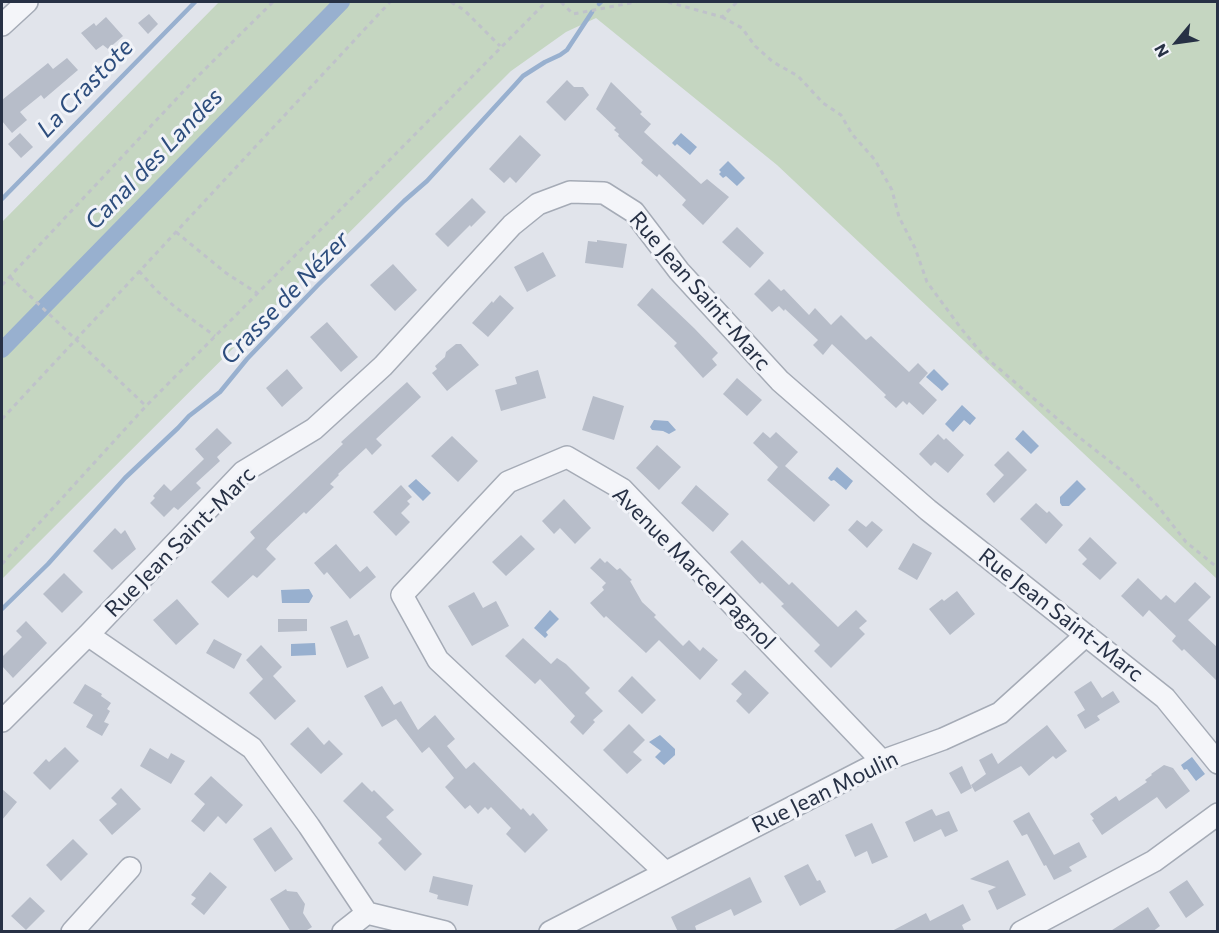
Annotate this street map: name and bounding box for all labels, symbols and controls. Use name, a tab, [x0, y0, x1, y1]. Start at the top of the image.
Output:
north arrow	[1147, 12, 1207, 72]
water label: La Crastote	[31, 33, 139, 143]
text: N	[1150, 41, 1172, 61]
water label: Canal des Landes	[79, 82, 229, 236]
street label: Rue Jean Saint-Marc	[624, 206, 776, 376]
water label: Crasse de Nézer	[214, 226, 356, 370]
street label: Rue Jean Saint-Marc	[99, 461, 261, 623]
street label: Avenue Marcel Pagnol	[607, 481, 781, 655]
street label: Rue Jean Saint-Marc	[973, 543, 1149, 687]
street label: Rue Jean Moulin	[748, 745, 902, 839]

